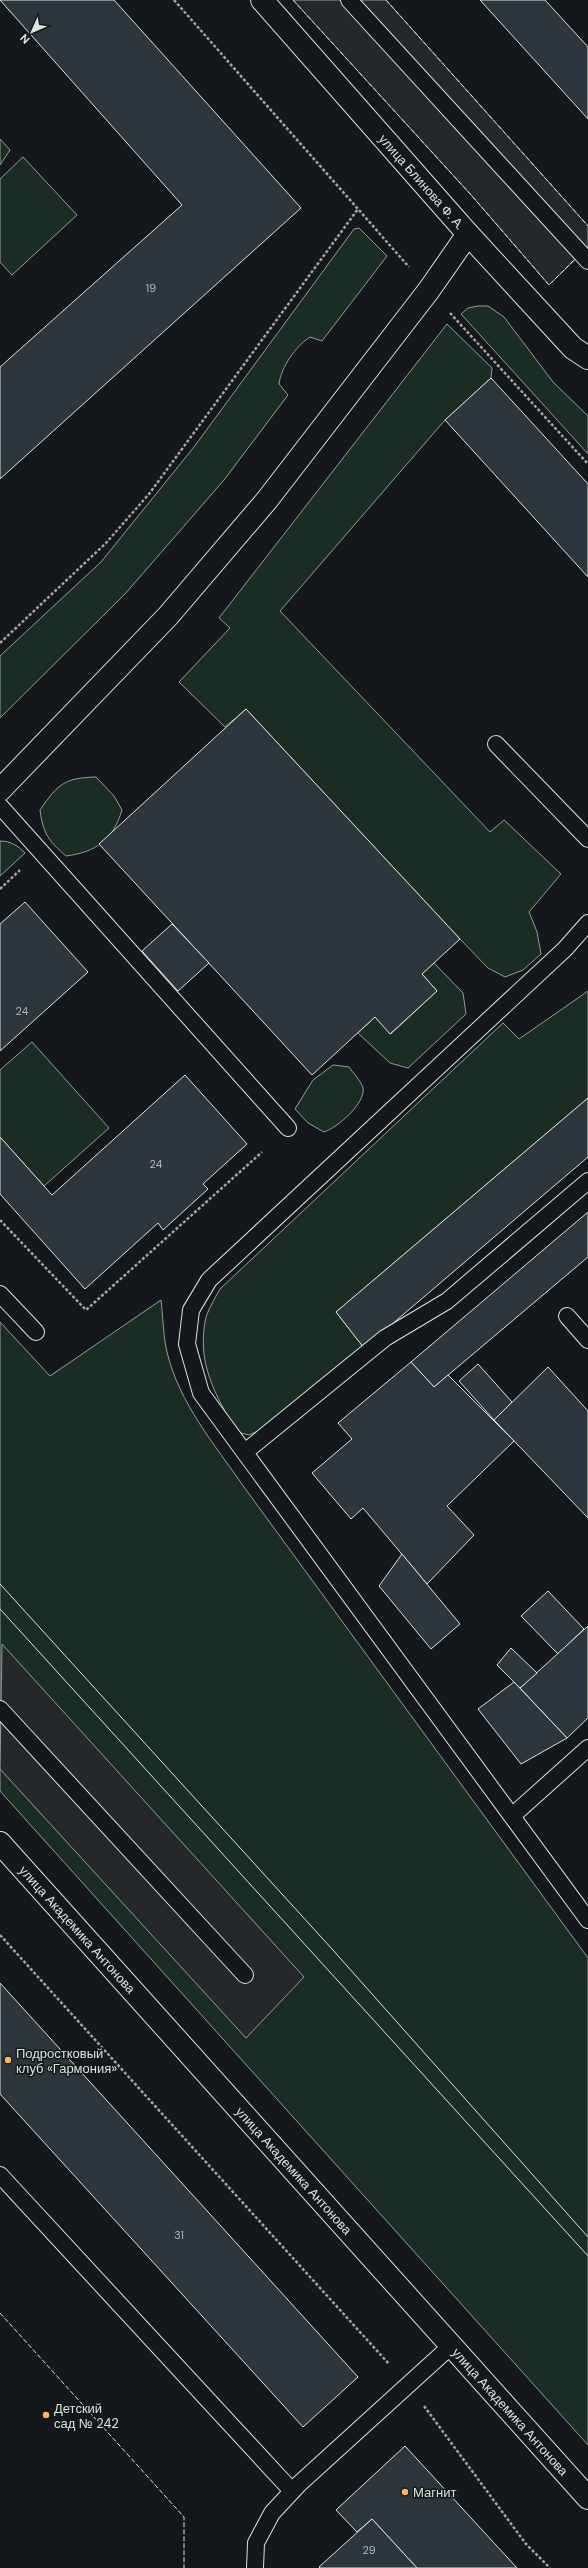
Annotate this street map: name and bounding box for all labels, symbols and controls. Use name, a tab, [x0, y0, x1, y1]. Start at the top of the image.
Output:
north arrow	[12, 12, 52, 52]
text: N	[17, 31, 33, 47]
street label: улица Блинова Ф. А.	[375, 130, 469, 233]
house number: 19	[146, 281, 156, 295]
house number: 24	[16, 1004, 29, 1018]
house number: 24	[150, 1157, 163, 1171]
street label: улица Академика Антонова	[16, 1862, 140, 1997]
place label: Подростковый клуб «Гармония»	[16, 2045, 117, 2077]
marker: Подростковый клуб «Гармония»	[3, 2055, 13, 2065]
street label: улица Академика Антонова	[232, 2103, 356, 2238]
house number: 31	[174, 2228, 184, 2242]
street label: улица Академика Антонова	[449, 2344, 573, 2480]
place label: Детский сад № 242	[54, 2400, 119, 2432]
marker: Детский сад № 242	[41, 2410, 51, 2420]
place label: Магнит	[413, 2484, 456, 2501]
marker: Магнит	[400, 2487, 410, 2497]
house number: 29	[362, 2543, 376, 2557]

